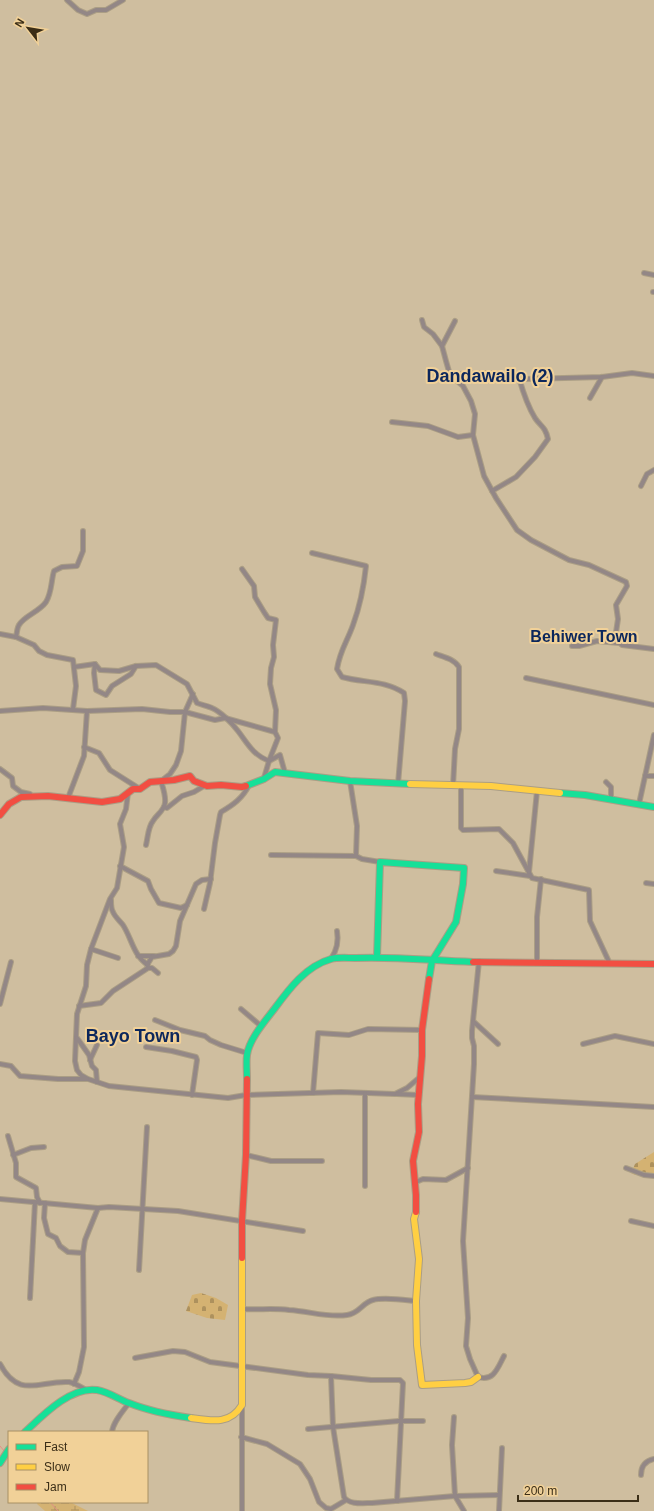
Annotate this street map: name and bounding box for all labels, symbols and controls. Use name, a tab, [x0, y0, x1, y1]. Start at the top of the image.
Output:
north arrow	[8, 8, 48, 48]
text: N	[12, 16, 27, 29]
district label: Dandawailo (2)	[426, 366, 554, 386]
district label: Behiwer Town	[530, 628, 638, 645]
district label: Bayo Town	[86, 1026, 180, 1046]
legend	[8, 1431, 148, 1503]
text: Fast	[44, 1440, 68, 1454]
text: Slow	[44, 1460, 70, 1474]
scale bar	[518, 1477, 638, 1503]
text: Jam	[44, 1480, 67, 1494]
text: 200 m	[524, 1484, 557, 1498]

